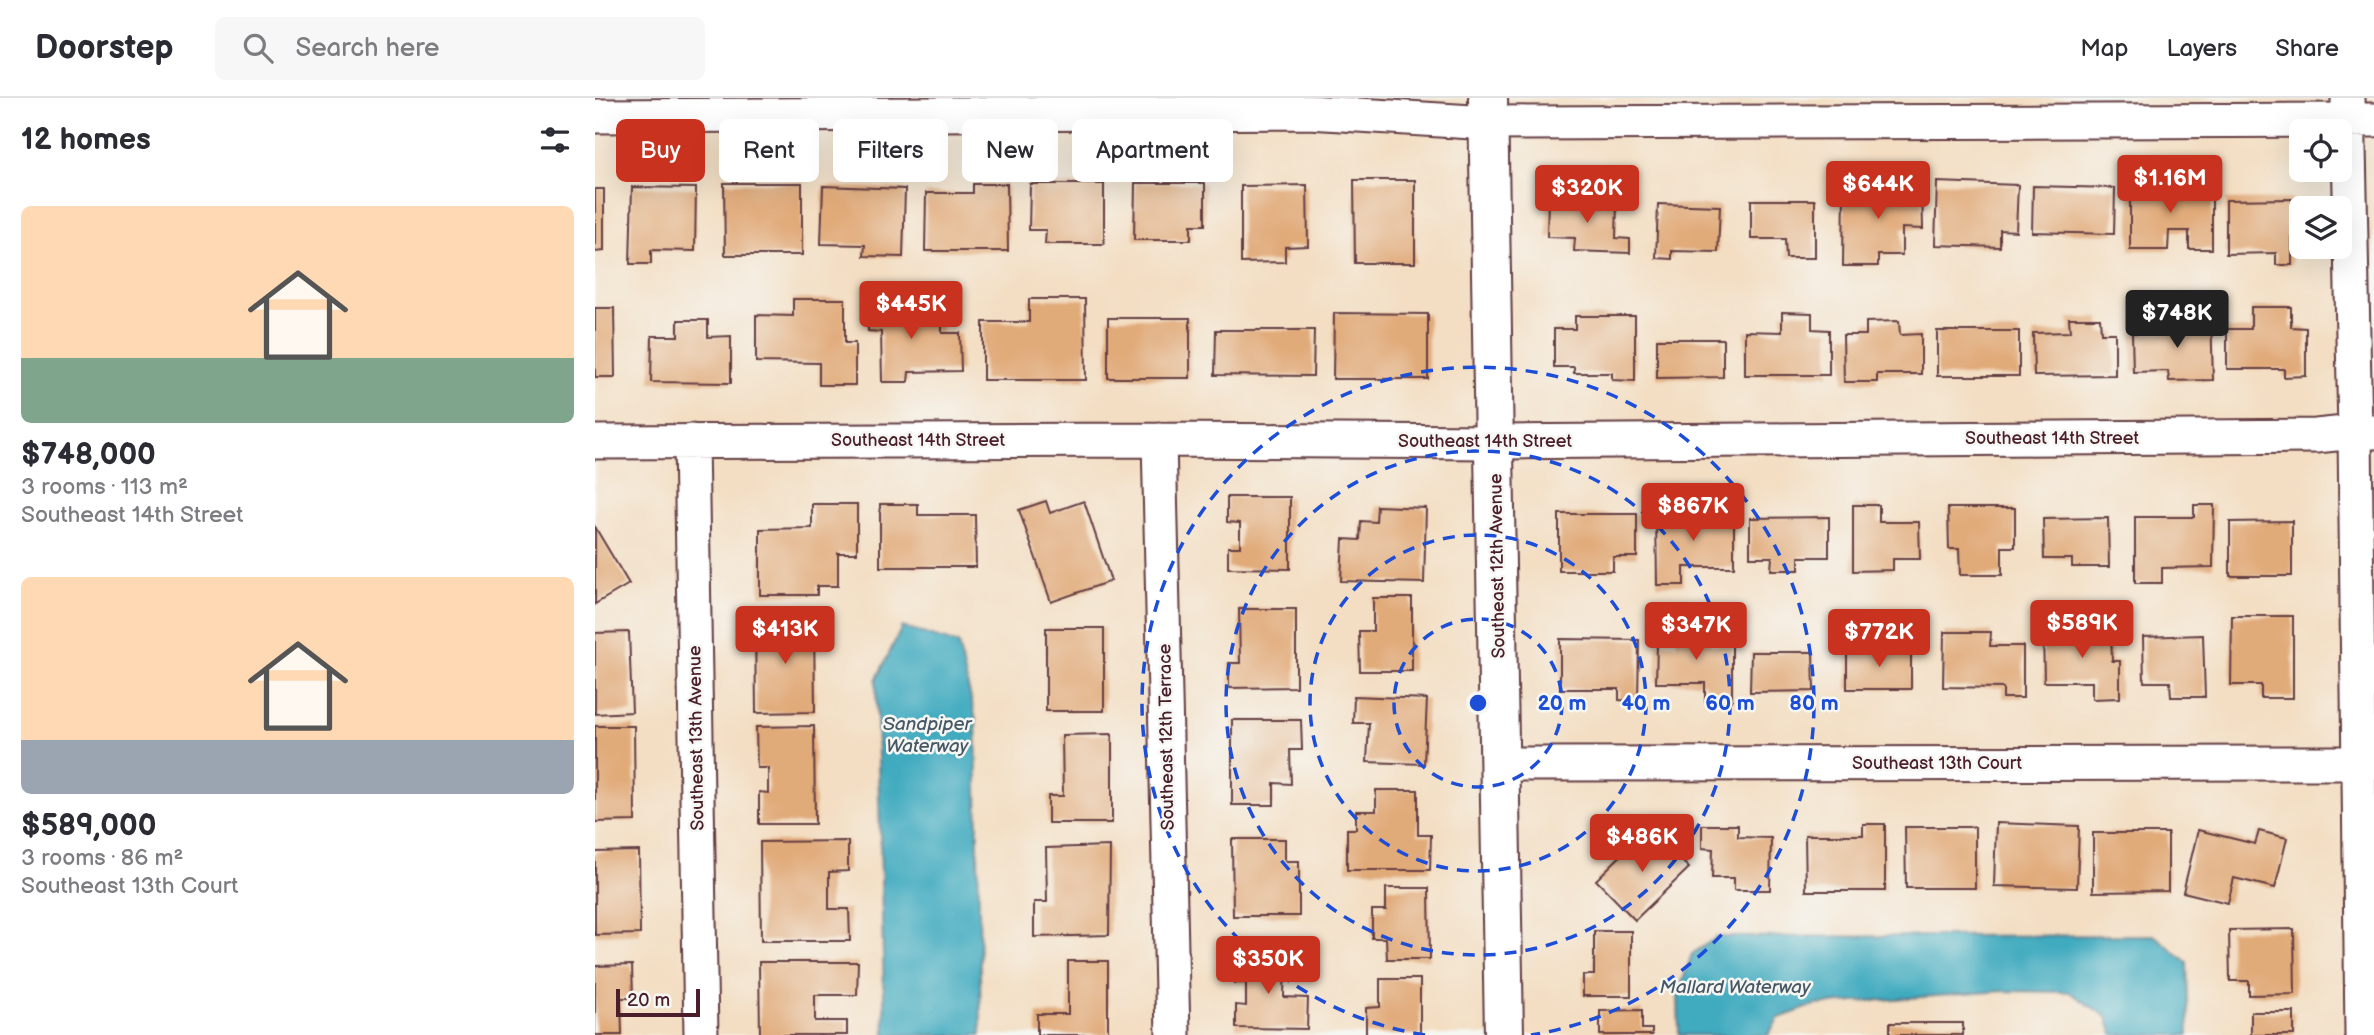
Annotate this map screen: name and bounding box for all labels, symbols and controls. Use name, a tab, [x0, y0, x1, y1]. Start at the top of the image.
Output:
search box	[215, 17, 705, 80]
text: Doorstep	[35, 28, 173, 68]
icon: search	[239, 29, 277, 67]
text: Search here	[295, 33, 439, 64]
text: Map	[2080, 34, 2128, 63]
text: Layers	[2166, 34, 2237, 63]
text: Share	[2275, 34, 2339, 63]
chip: Buy	[616, 119, 705, 182]
chip: Rent	[719, 119, 819, 182]
chip: Filters	[833, 119, 948, 182]
chip: New	[962, 119, 1058, 182]
chip: Apartment	[1072, 119, 1233, 182]
map controls	[2289, 119, 2352, 259]
button: locate	[2289, 119, 2352, 182]
icon: filters	[536, 121, 574, 159]
text: 12 homes	[21, 122, 151, 158]
pin: $1.16M	[2113, 156, 2227, 215]
pin: $644K	[1829, 162, 1927, 221]
text: $1.16M	[2133, 164, 2207, 192]
pin: $320K	[1538, 166, 1636, 225]
text: $644K	[1842, 170, 1914, 198]
text: $320K	[1551, 174, 1623, 202]
button: layers	[2289, 196, 2352, 259]
icon: home	[235, 252, 361, 378]
pin: $445K	[862, 282, 960, 341]
text: $445K	[875, 290, 947, 318]
pin: $748K	[2128, 290, 2226, 350]
text: $748K	[2142, 299, 2212, 327]
street label: Southeast 14th Street	[1965, 428, 2139, 449]
street label: Southeast 14th Street	[831, 430, 1005, 451]
street label: Southeast 14th Street	[1398, 431, 1572, 452]
text: $748,000	[21, 437, 156, 473]
text: 3 rooms · 113 m²	[21, 473, 188, 501]
street label: Southeast 12th Avenue	[1485, 473, 1510, 659]
pin: $867K	[1644, 484, 1742, 543]
text: $867K	[1657, 492, 1729, 520]
text: Southeast 14th Street	[21, 501, 243, 529]
pin: $589K	[2033, 601, 2131, 660]
pin: $347K	[1647, 602, 1745, 662]
pin: $413K	[736, 606, 834, 666]
text: $589K	[2046, 609, 2118, 637]
pin: $772K	[1830, 610, 1928, 669]
text: $347K	[1661, 611, 1731, 639]
text: $413K	[752, 615, 819, 643]
text: $772K	[1844, 618, 1914, 646]
icon: home	[235, 623, 361, 749]
street label: Southeast 12th Terrace	[1154, 643, 1179, 830]
street label: Southeast 13th Avenue	[684, 645, 709, 831]
centre of rings	[1466, 691, 1490, 715]
text: 20 m	[1538, 691, 1586, 716]
text: 40 m	[1621, 691, 1671, 716]
text: 60 m	[1705, 691, 1755, 716]
text: 80 m	[1789, 691, 1839, 716]
water label: Sandpiper Waterway	[883, 713, 972, 758]
street label: Southeast 13th Court	[1852, 753, 2022, 774]
text: $589,000	[21, 808, 156, 844]
pin: $486K	[1593, 814, 1691, 874]
text: $486K	[1606, 823, 1678, 851]
text: 3 rooms · 86 m²	[21, 844, 183, 872]
text: Southeast 13th Court	[21, 872, 238, 900]
pin: $350K	[1219, 936, 1317, 996]
text: $350K	[1232, 945, 1304, 973]
water label: Mallard Waterway	[1660, 976, 1811, 999]
scale bar	[616, 986, 700, 1018]
text: 20 m	[627, 989, 670, 1012]

